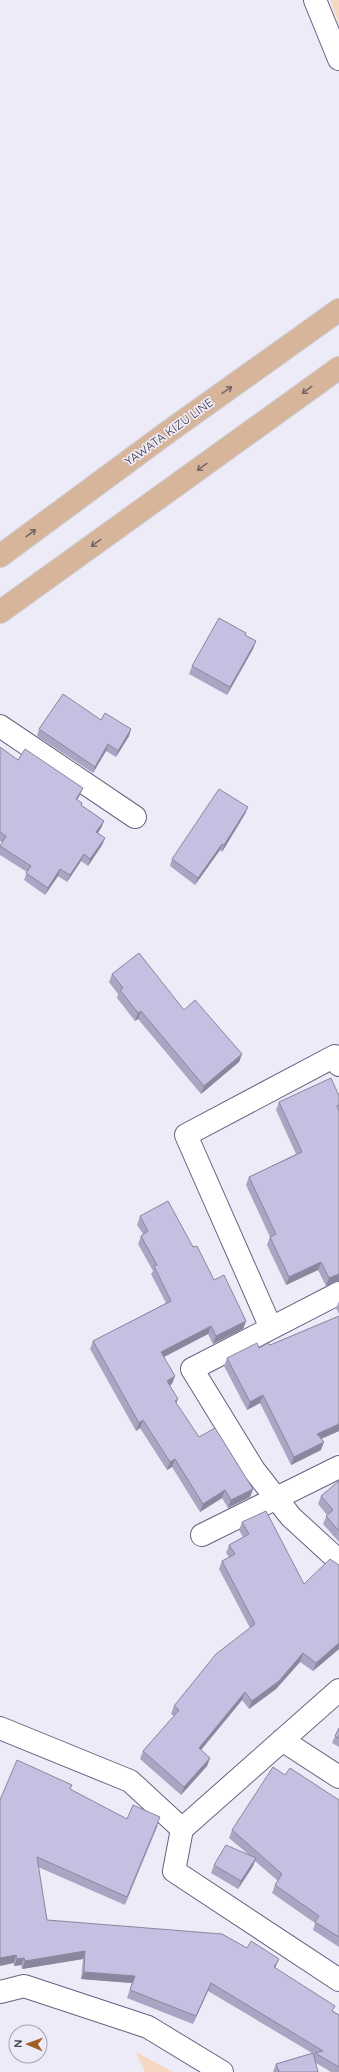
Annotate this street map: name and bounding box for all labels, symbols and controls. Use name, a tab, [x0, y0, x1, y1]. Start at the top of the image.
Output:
one-way arrow	[221, 386, 232, 394]
one-way arrow	[302, 386, 313, 395]
street label: YAWATA KIZU LINE	[122, 394, 216, 469]
one-way arrow	[197, 462, 208, 471]
one-way arrow	[26, 528, 37, 537]
one-way arrow	[91, 538, 102, 547]
north arrow	[8, 2024, 48, 2064]
text: N	[11, 2039, 25, 2048]

